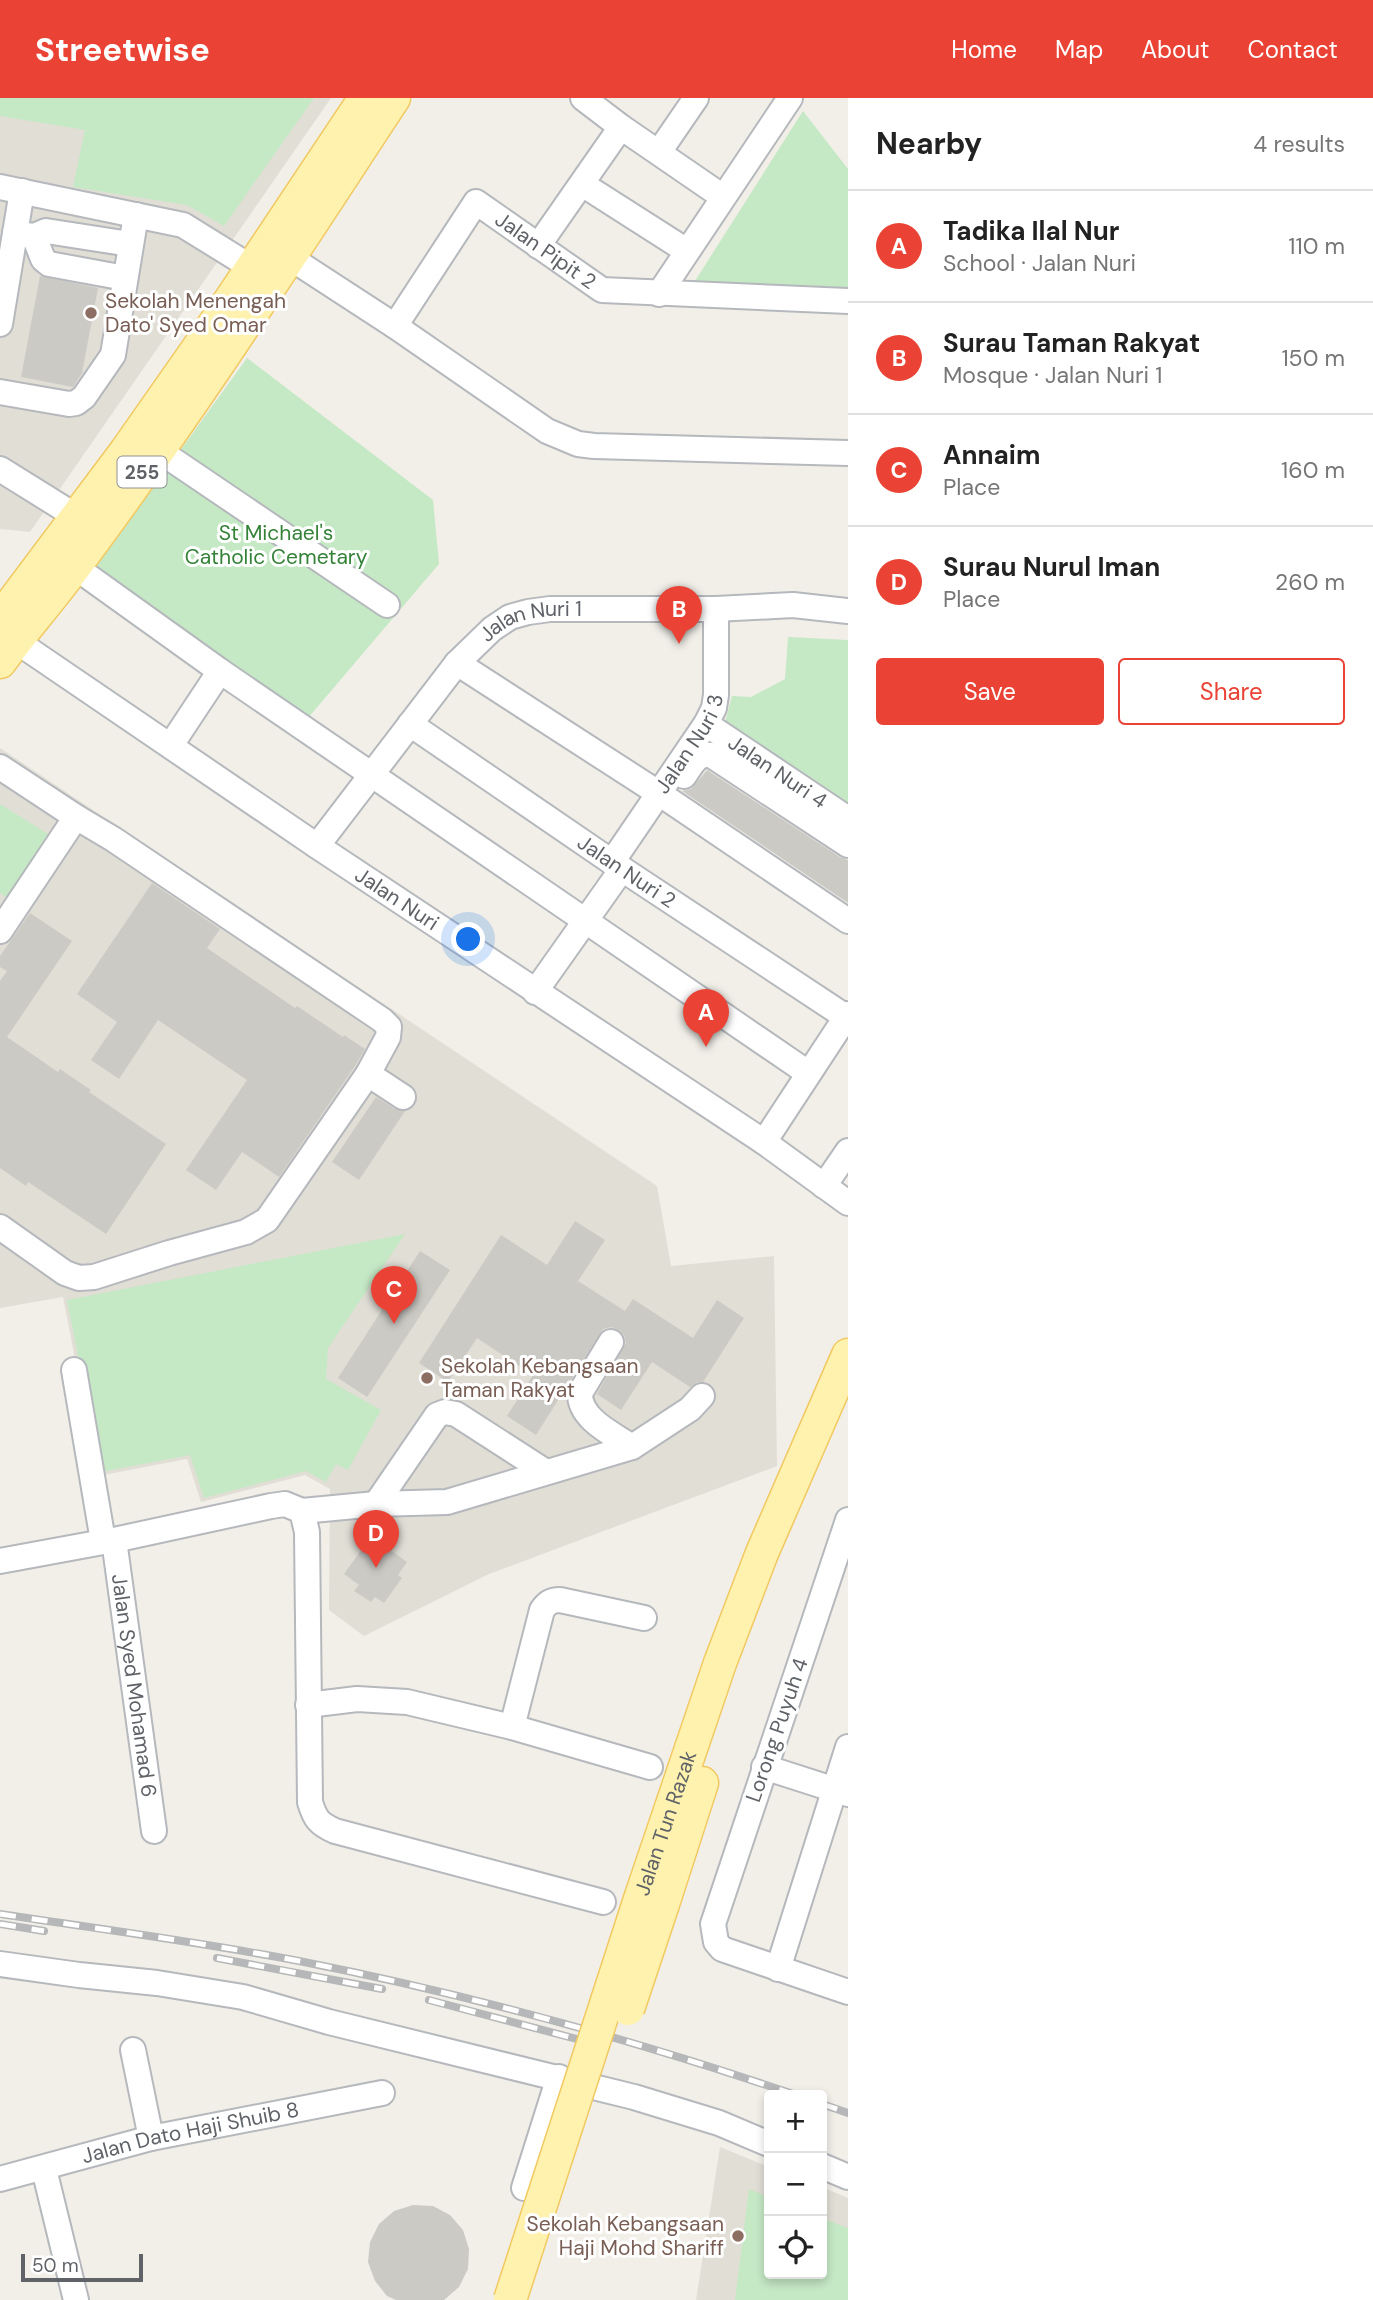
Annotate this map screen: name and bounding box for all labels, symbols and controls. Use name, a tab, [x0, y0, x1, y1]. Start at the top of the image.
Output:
text: Streetwise	[35, 28, 210, 71]
text: Home	[951, 34, 1017, 65]
text: Map	[1055, 34, 1103, 65]
text: About	[1141, 34, 1210, 65]
text: Contact	[1248, 34, 1338, 65]
text: Nearby	[876, 124, 982, 163]
text: 4 results	[1253, 129, 1345, 159]
street label: Jalan Pipit 2	[490, 206, 602, 296]
text: Tadika Ilal Nur	[943, 214, 1119, 248]
text: A	[891, 231, 907, 261]
text: 110 m	[1288, 231, 1345, 261]
text: School · Jalan Nuri	[943, 248, 1136, 278]
place label: Sekolah Menengah Dato' Syed Omar	[105, 287, 286, 339]
marker: Sekolah Menengah Dato' Syed Omar	[83, 305, 99, 321]
text: Surau Taman Rakyat	[943, 326, 1200, 360]
text: B	[892, 343, 906, 373]
text: 150 m	[1281, 343, 1345, 373]
text: Mosque · Jalan Nuri 1	[943, 360, 1162, 390]
text: Annaim	[943, 438, 1040, 472]
text: C	[891, 455, 907, 485]
text: 160 m	[1281, 455, 1345, 485]
road number: 255	[118, 456, 166, 488]
text: Place	[943, 472, 1000, 502]
park label: St Michael's Catholic Cemetary	[185, 519, 368, 571]
text: Surau Nurul Iman	[943, 550, 1160, 584]
text: D	[891, 567, 907, 597]
text: 260 m	[1275, 567, 1345, 597]
text: Place	[943, 584, 1000, 614]
pin: B	[656, 586, 702, 644]
street label: Jalan Nuri 1	[473, 595, 582, 648]
button: Save	[876, 658, 1104, 725]
button: Share	[1118, 658, 1345, 725]
street label: Jalan Nuri 3	[649, 692, 730, 799]
street label: Jalan Nuri 4	[723, 729, 833, 815]
street label: Jalan Nuri 2	[572, 829, 681, 915]
street label: Jalan Nuri	[350, 861, 444, 937]
your location	[451, 922, 485, 956]
pin: A	[683, 989, 729, 1047]
pin: C	[371, 1266, 417, 1324]
place label: Sekolah Kebangsaan Taman Rakyat	[441, 1352, 638, 1404]
marker: Sekolah Kebangsaan Taman Rakyat	[419, 1370, 435, 1386]
pin: D	[353, 1510, 399, 1568]
street label: Jalan Syed Mohamad 6	[105, 1572, 163, 1799]
street label: Lorong Puyuh 4	[739, 1654, 815, 1806]
street label: Jalan Tun Razak	[628, 1746, 703, 1899]
map controls	[764, 2090, 827, 2279]
button: +	[764, 2090, 827, 2153]
street label: Jalan Dato Haji Shuib 8	[78, 2096, 301, 2170]
button: −	[764, 2153, 827, 2216]
place label: Sekolah Kebangsaan Haji Mohd Shariff	[527, 2210, 724, 2262]
button: locate	[764, 2216, 827, 2279]
marker: Sekolah Kebangsaan Haji Mohd Shariff	[730, 2228, 746, 2244]
scale bar	[21, 2251, 144, 2283]
text: 50 m	[32, 2253, 79, 2278]

